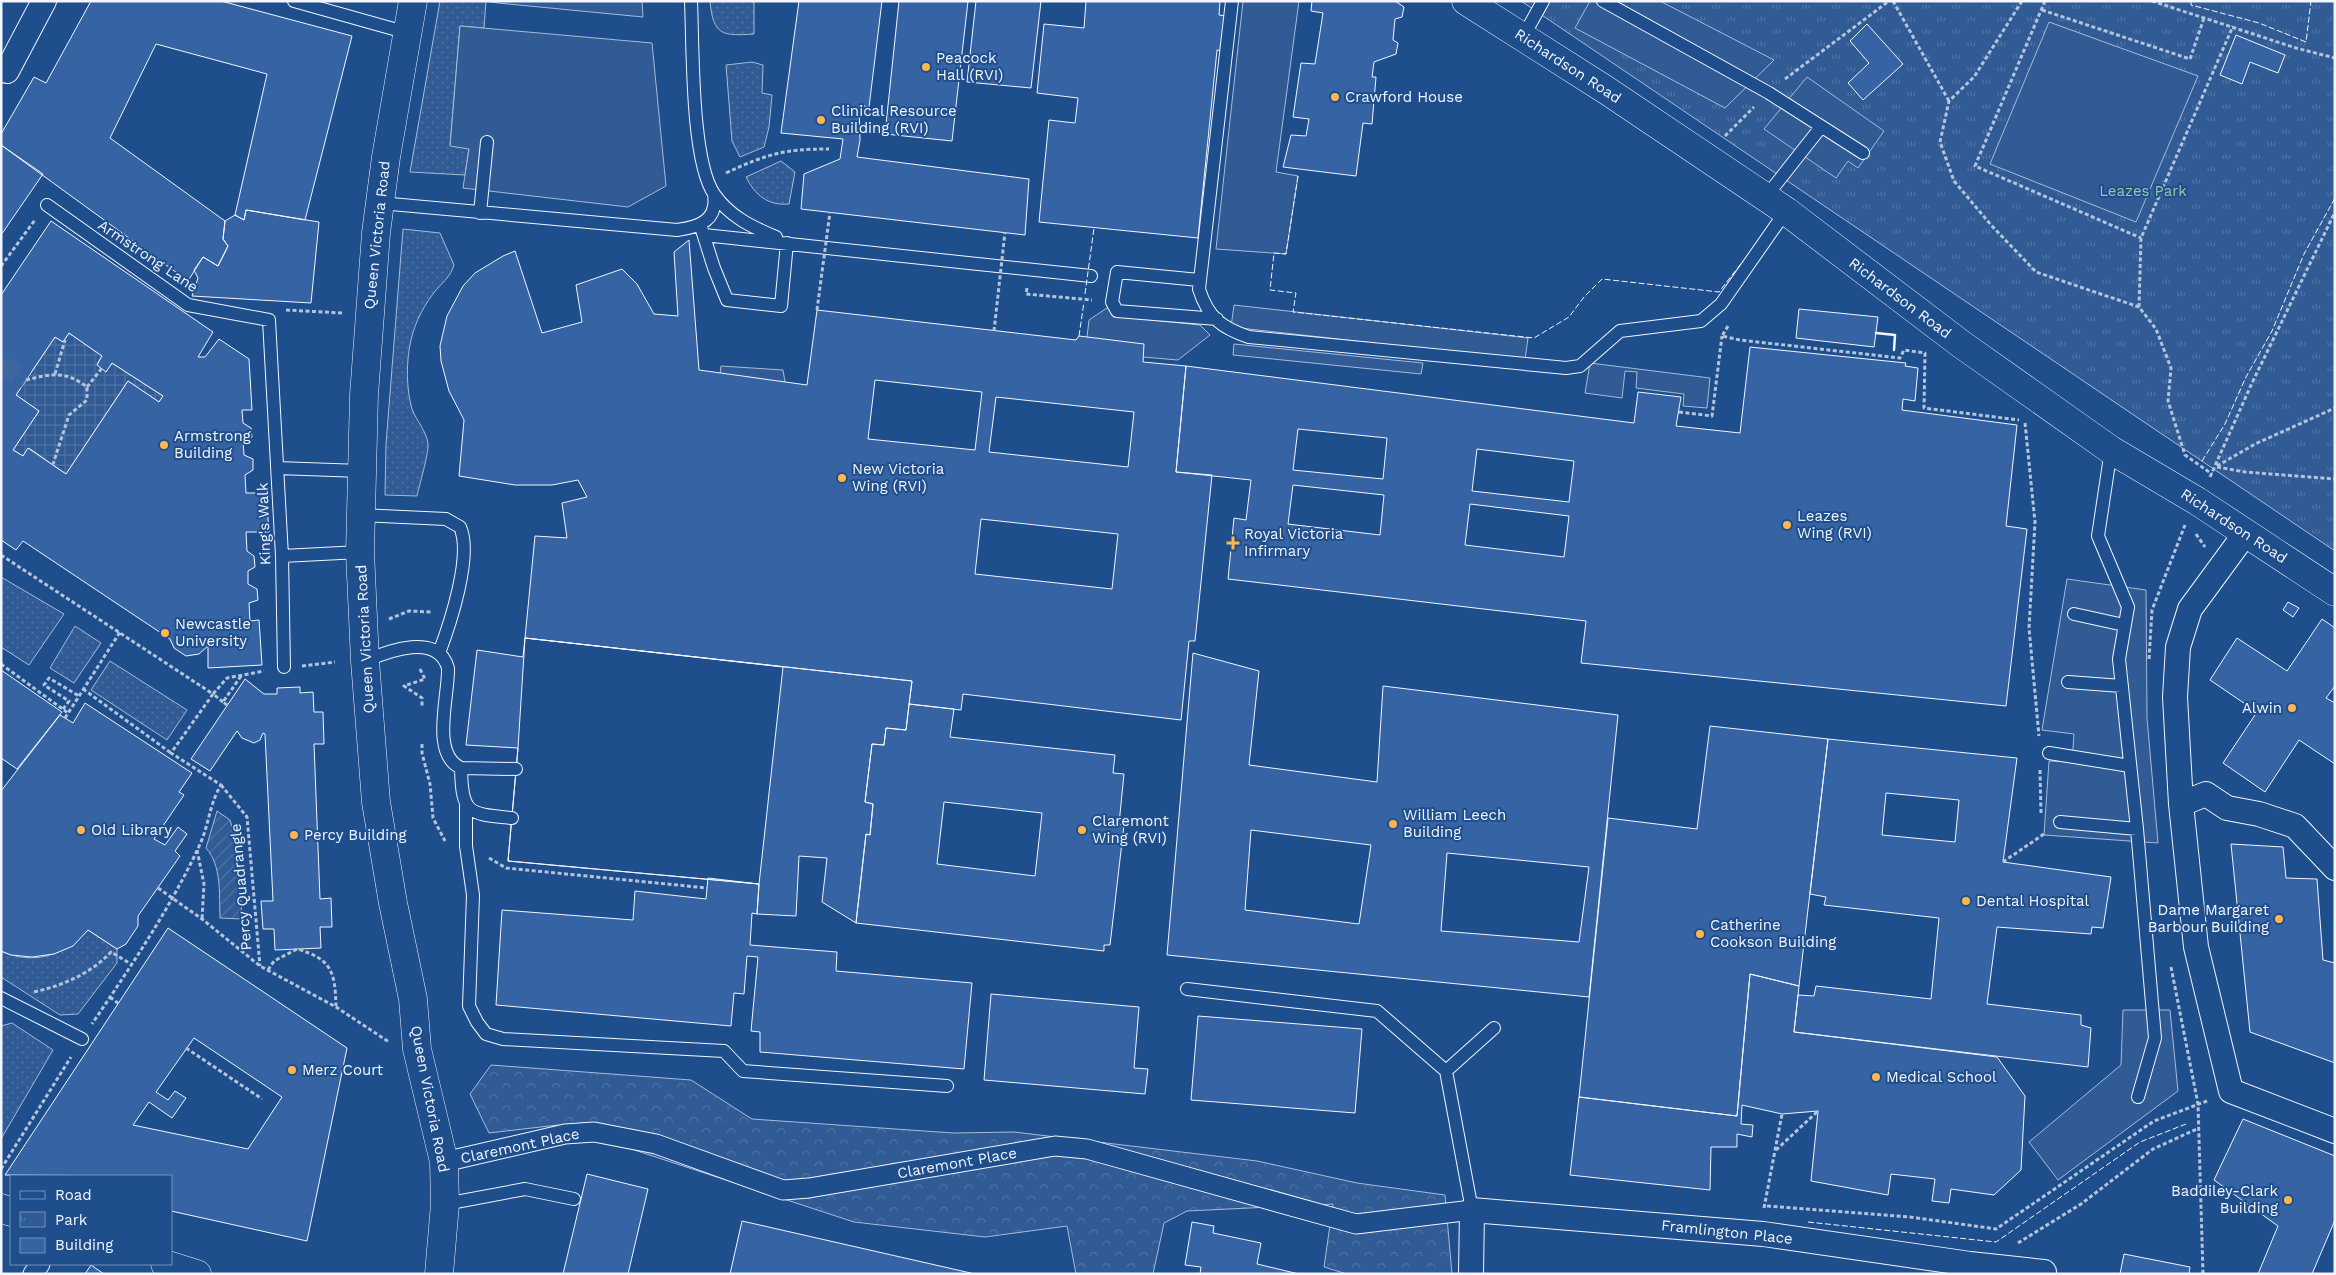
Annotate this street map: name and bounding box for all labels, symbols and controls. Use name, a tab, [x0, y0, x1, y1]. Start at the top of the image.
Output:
street label: Richardson Road	[1511, 25, 1625, 107]
place label: Peacock Hall (RVI)	[936, 49, 1003, 84]
marker: Peacock Hall (RVI)	[920, 61, 932, 73]
place label: Crawford House	[1345, 88, 1463, 106]
marker: Crawford House	[1329, 91, 1341, 103]
place label: Clinical Resource Building (RVI)	[831, 102, 957, 137]
marker: Clinical Resource Building (RVI)	[815, 114, 827, 126]
street label: Queen Victoria Road	[360, 160, 394, 310]
park label: Leazes Park	[2099, 182, 2187, 200]
street label: Armstrong Lane	[94, 216, 202, 296]
street label: Richardson Road	[1845, 254, 1955, 342]
place label: Armstrong Building	[174, 427, 251, 462]
marker: Armstrong Building	[158, 439, 170, 451]
place label: New Victoria Wing (RVI)	[852, 460, 945, 495]
marker: New Victoria Wing (RVI)	[836, 472, 848, 484]
street label: King's Walk	[254, 482, 274, 566]
street label: Richardson Road	[2177, 485, 2291, 567]
place label: Leazes Wing (RVI)	[1797, 507, 1872, 542]
marker: Leazes Wing (RVI)	[1781, 519, 1793, 531]
place label: Royal Victoria Infirmary	[1244, 525, 1344, 560]
marker: Royal Victoria Infirmary	[1226, 536, 1240, 550]
street label: Queen Victoria Road	[352, 564, 378, 714]
place label: Newcastle University	[175, 615, 251, 650]
marker: Newcastle University	[159, 627, 171, 639]
place label: Alwin	[2242, 699, 2282, 717]
marker: Alwin	[2286, 702, 2298, 714]
place label: William Leech Building	[1403, 806, 1506, 841]
place label: Claremont Wing (RVI)	[1092, 812, 1169, 847]
marker: William Leech Building	[1387, 818, 1399, 830]
place label: Old Library	[91, 821, 172, 839]
street label: Percy Quadrangle	[226, 823, 256, 951]
marker: Old Library	[75, 824, 87, 836]
marker: Claremont Wing (RVI)	[1076, 824, 1088, 836]
place label: Percy Building	[304, 826, 406, 844]
marker: Percy Building	[288, 829, 300, 841]
place label: Dental Hospital	[1976, 892, 2090, 910]
marker: Dental Hospital	[1960, 895, 1972, 907]
place label: Dame Margaret Barbour Building	[2148, 901, 2270, 936]
marker: Dame Margaret Barbour Building	[2273, 913, 2285, 925]
place label: Catherine Cookson Building	[1710, 916, 1836, 951]
marker: Catherine Cookson Building	[1694, 928, 1706, 940]
street label: Queen Victoria Road	[407, 1024, 453, 1174]
place label: Merz Court	[302, 1061, 384, 1079]
marker: Merz Court	[286, 1064, 298, 1076]
place label: Medical School	[1886, 1068, 1997, 1086]
marker: Medical School	[1870, 1071, 1882, 1083]
street label: Claremont Place	[459, 1125, 581, 1167]
street label: Claremont Place	[896, 1144, 1018, 1182]
legend	[10, 1175, 172, 1265]
place label: Baddiley-Clark Building	[2171, 1182, 2278, 1217]
text: Road	[55, 1186, 92, 1204]
marker: Baddiley-Clark Building	[2282, 1194, 2294, 1206]
text: Park	[55, 1211, 88, 1229]
street label: Framlington Place	[1660, 1216, 1794, 1248]
text: Building	[55, 1236, 113, 1254]

